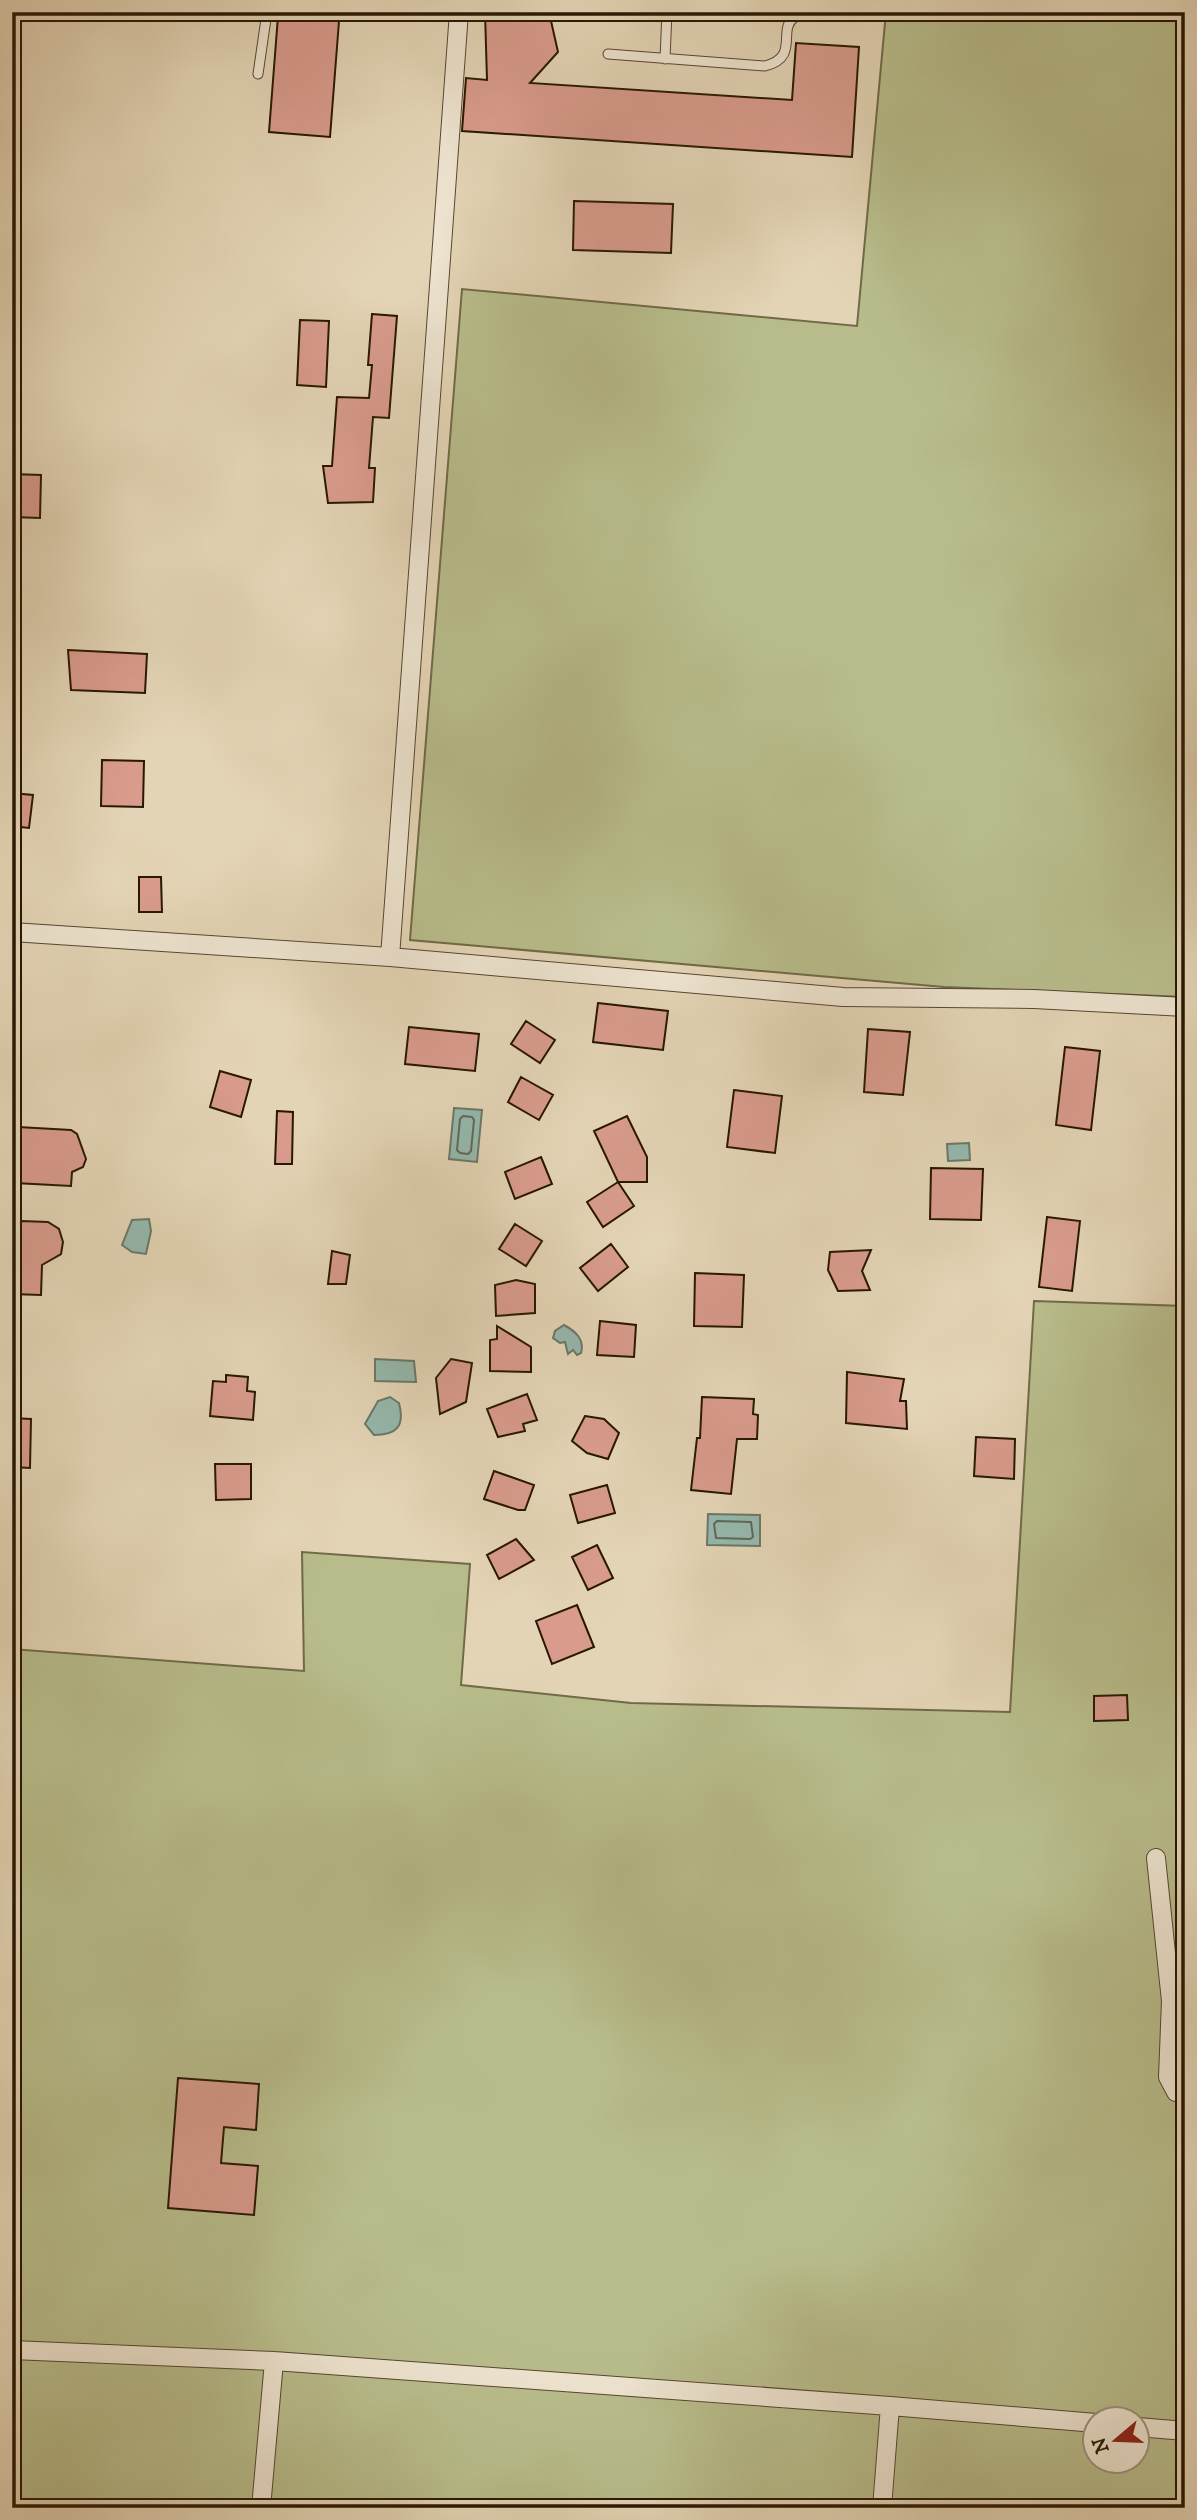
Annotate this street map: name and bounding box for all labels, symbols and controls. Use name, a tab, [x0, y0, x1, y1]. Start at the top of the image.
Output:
north arrow	[1082, 2404, 1152, 2474]
text: N	[1088, 2434, 1115, 2456]

